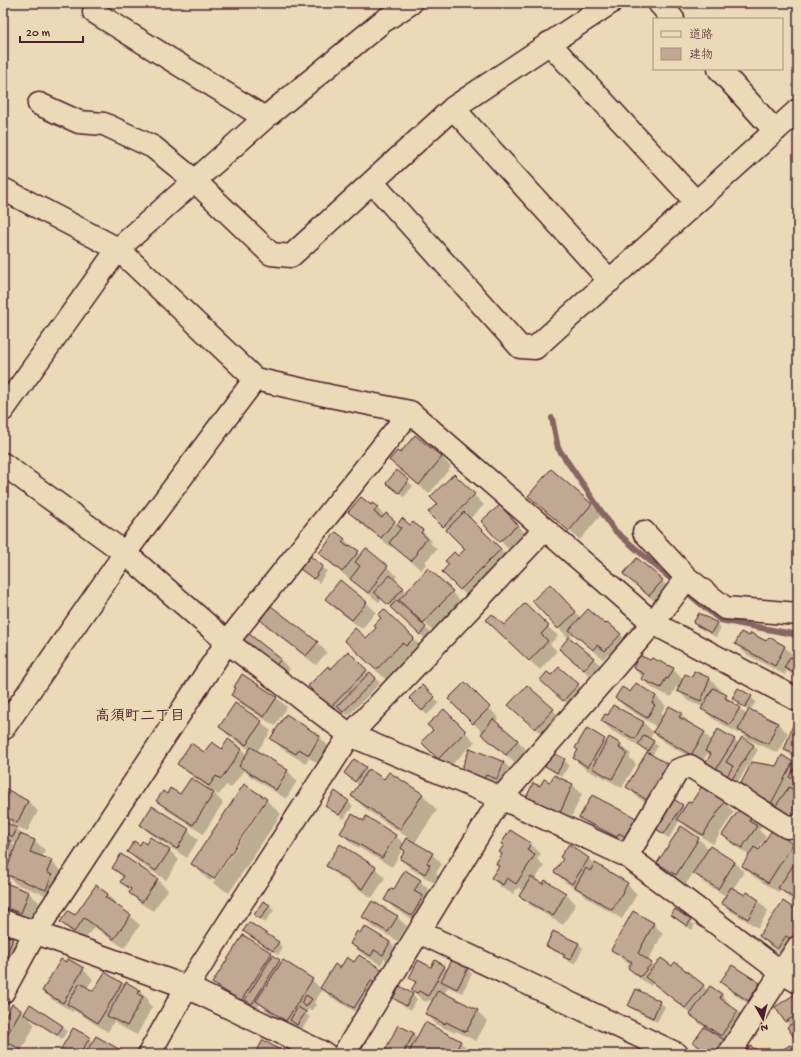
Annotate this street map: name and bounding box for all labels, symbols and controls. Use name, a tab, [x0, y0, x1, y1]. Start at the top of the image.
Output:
scale bar	[20, 18, 83, 44]
legend	[653, 18, 783, 70]
text: 20 m	[26, 27, 51, 41]
text: 道路	[689, 28, 713, 43]
text: 建物	[689, 48, 713, 63]
district label: 高須町二丁目	[95, 707, 185, 726]
north arrow	[743, 999, 783, 1039]
text: N	[760, 1020, 769, 1033]

